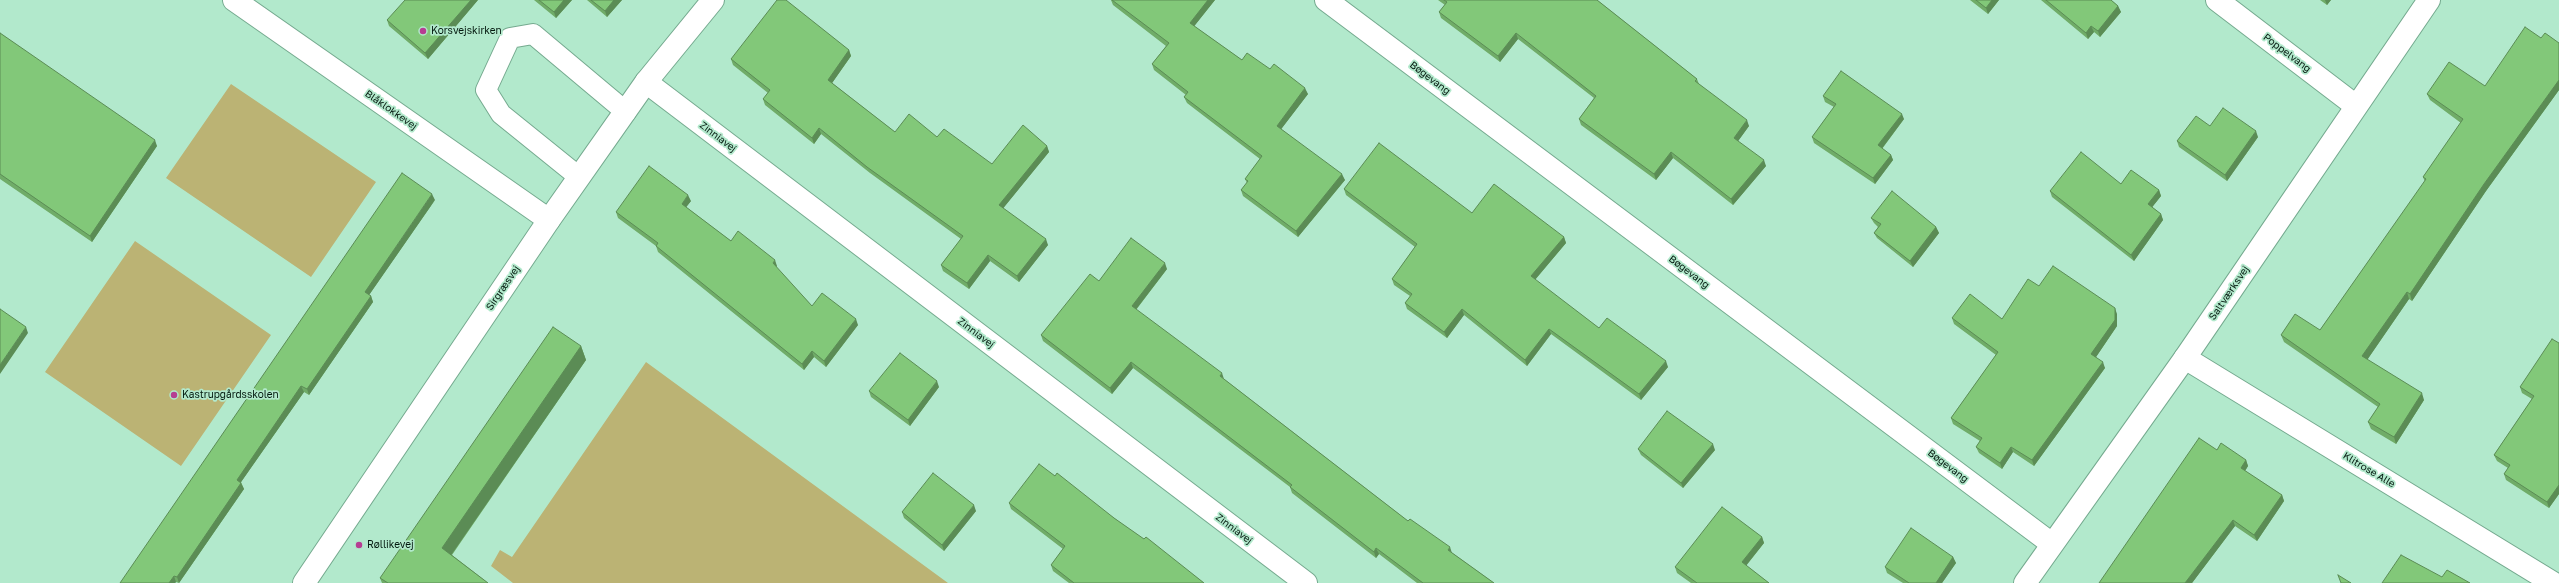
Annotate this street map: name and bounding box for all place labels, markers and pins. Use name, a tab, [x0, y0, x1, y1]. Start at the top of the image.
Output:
place label: Korsvejskirken	[431, 25, 502, 37]
marker: Korsvejskirken	[418, 26, 428, 36]
place label: Kastrupgårdsskolen	[182, 389, 279, 401]
marker: Kastrupgårdsskolen	[169, 390, 179, 400]
place label: Røllikevej	[367, 539, 414, 551]
marker: Røllikevej	[354, 540, 364, 550]

